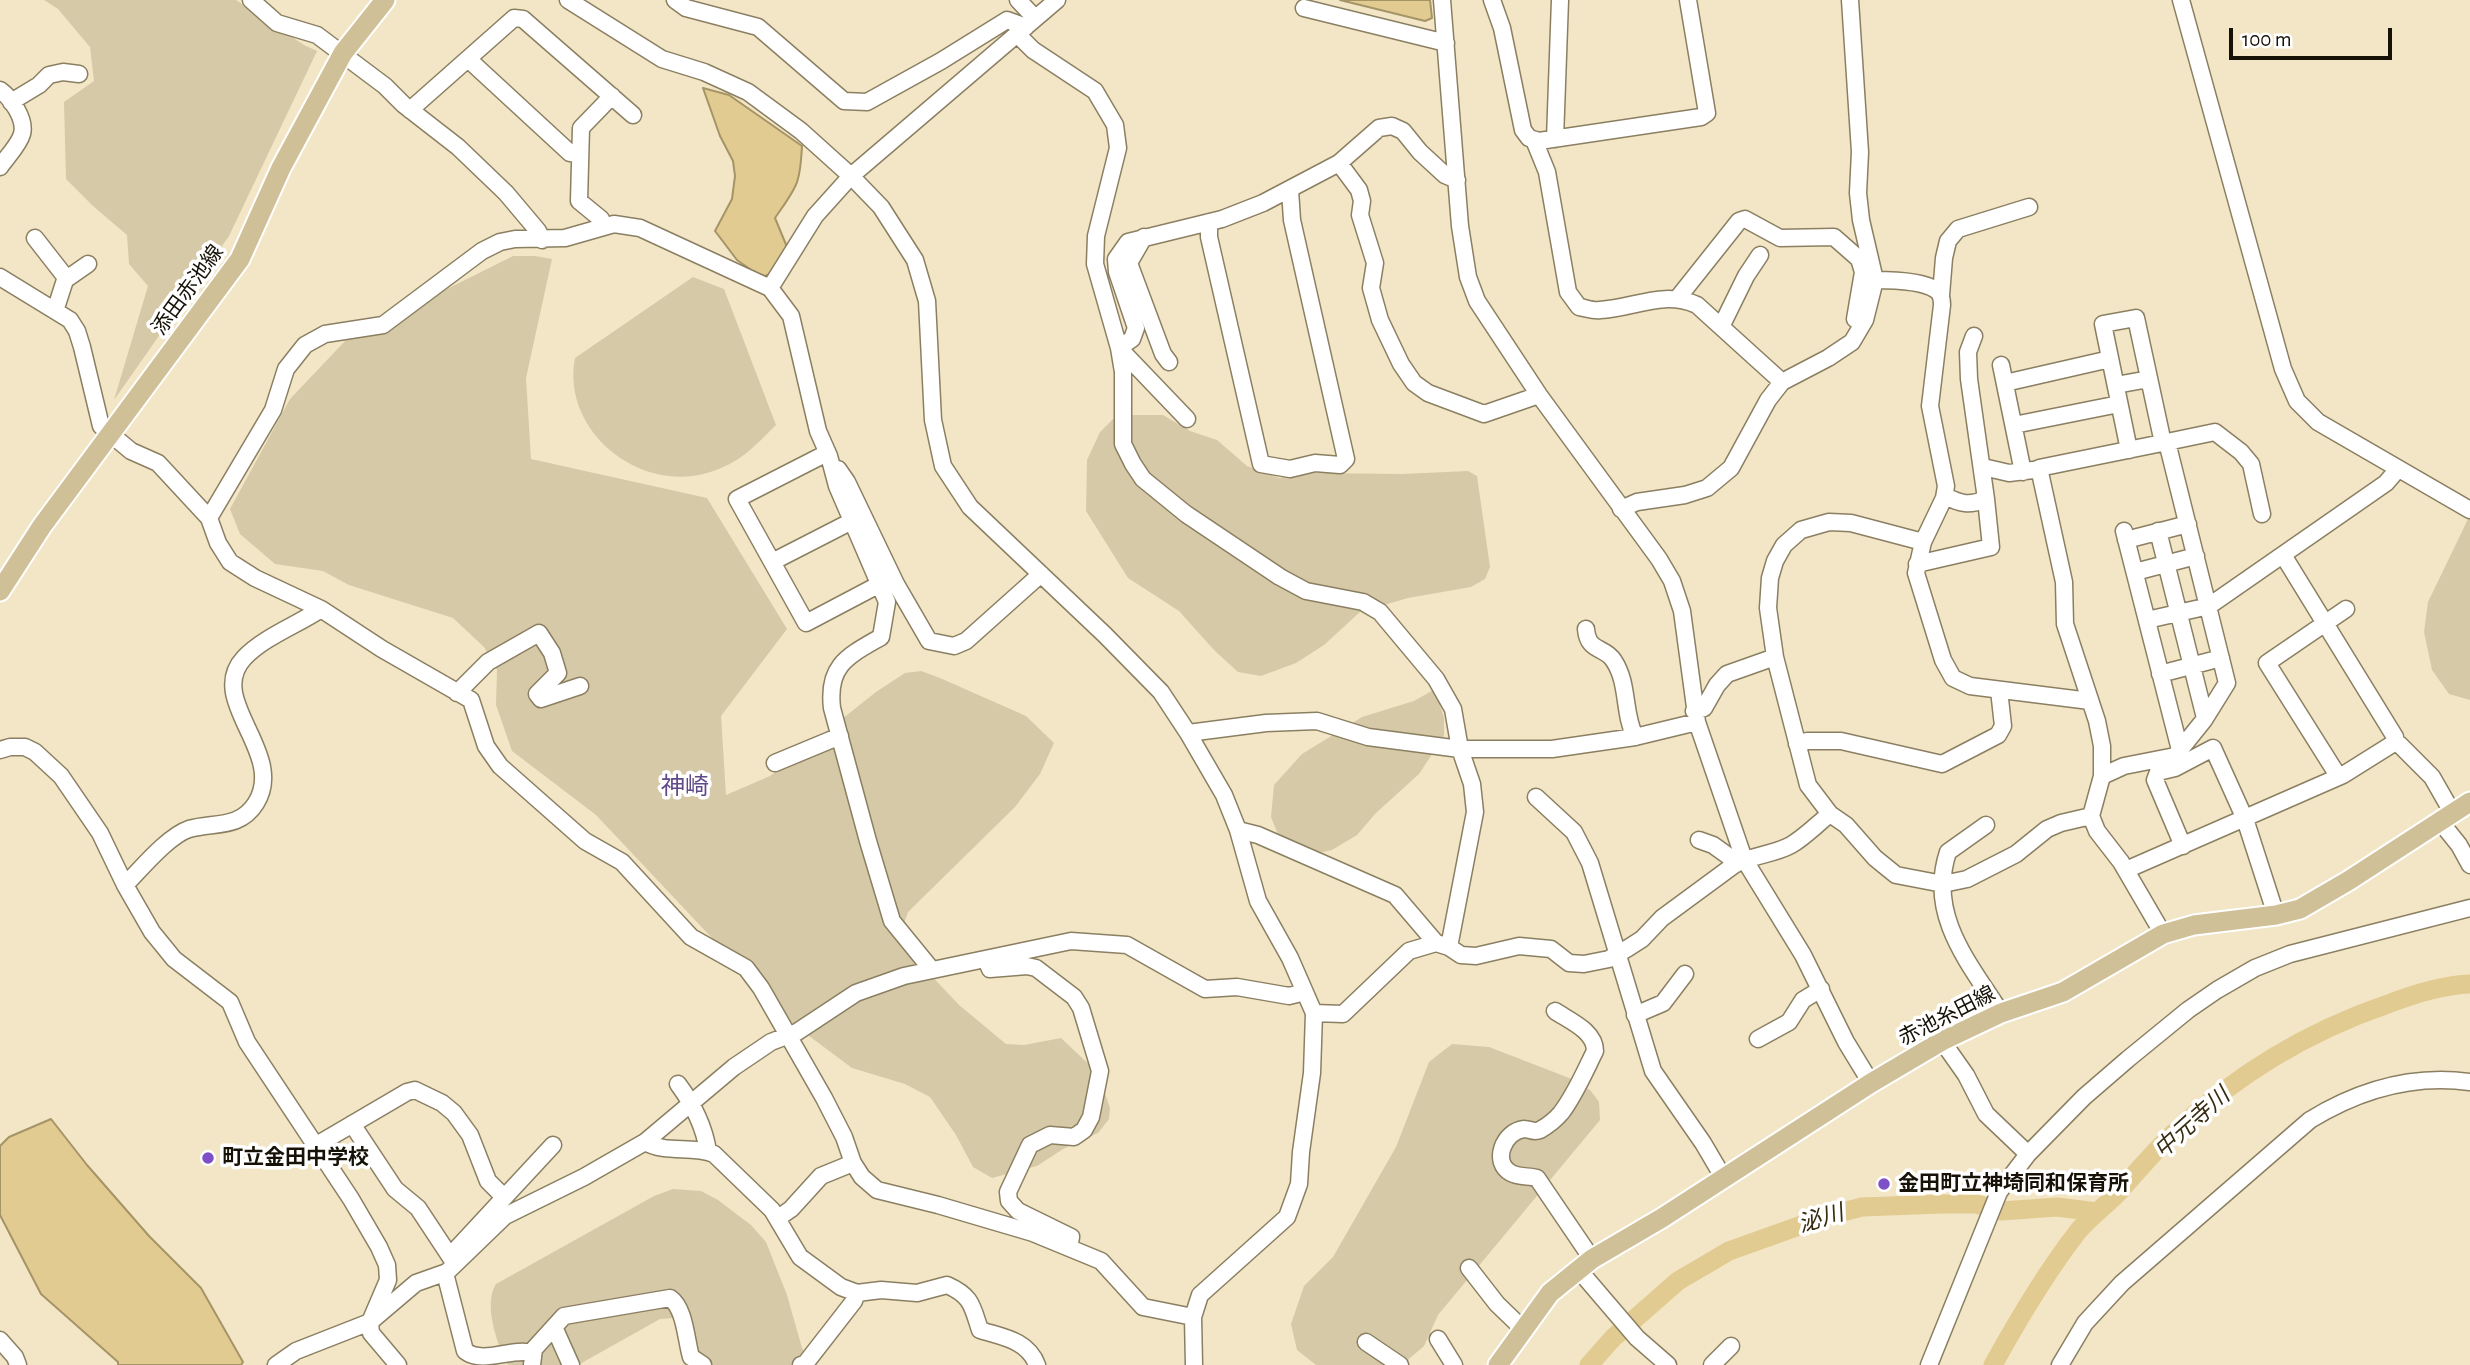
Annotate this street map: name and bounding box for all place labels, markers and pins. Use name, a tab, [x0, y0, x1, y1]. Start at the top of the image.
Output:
place label: 町立金田中学校	[222, 1145, 369, 1171]
marker: 町立金田中学校	[200, 1150, 216, 1166]
place label: 金田町立神埼同和保育所	[1898, 1171, 2129, 1197]
marker: 金田町立神埼同和保育所	[1876, 1176, 1892, 1192]

